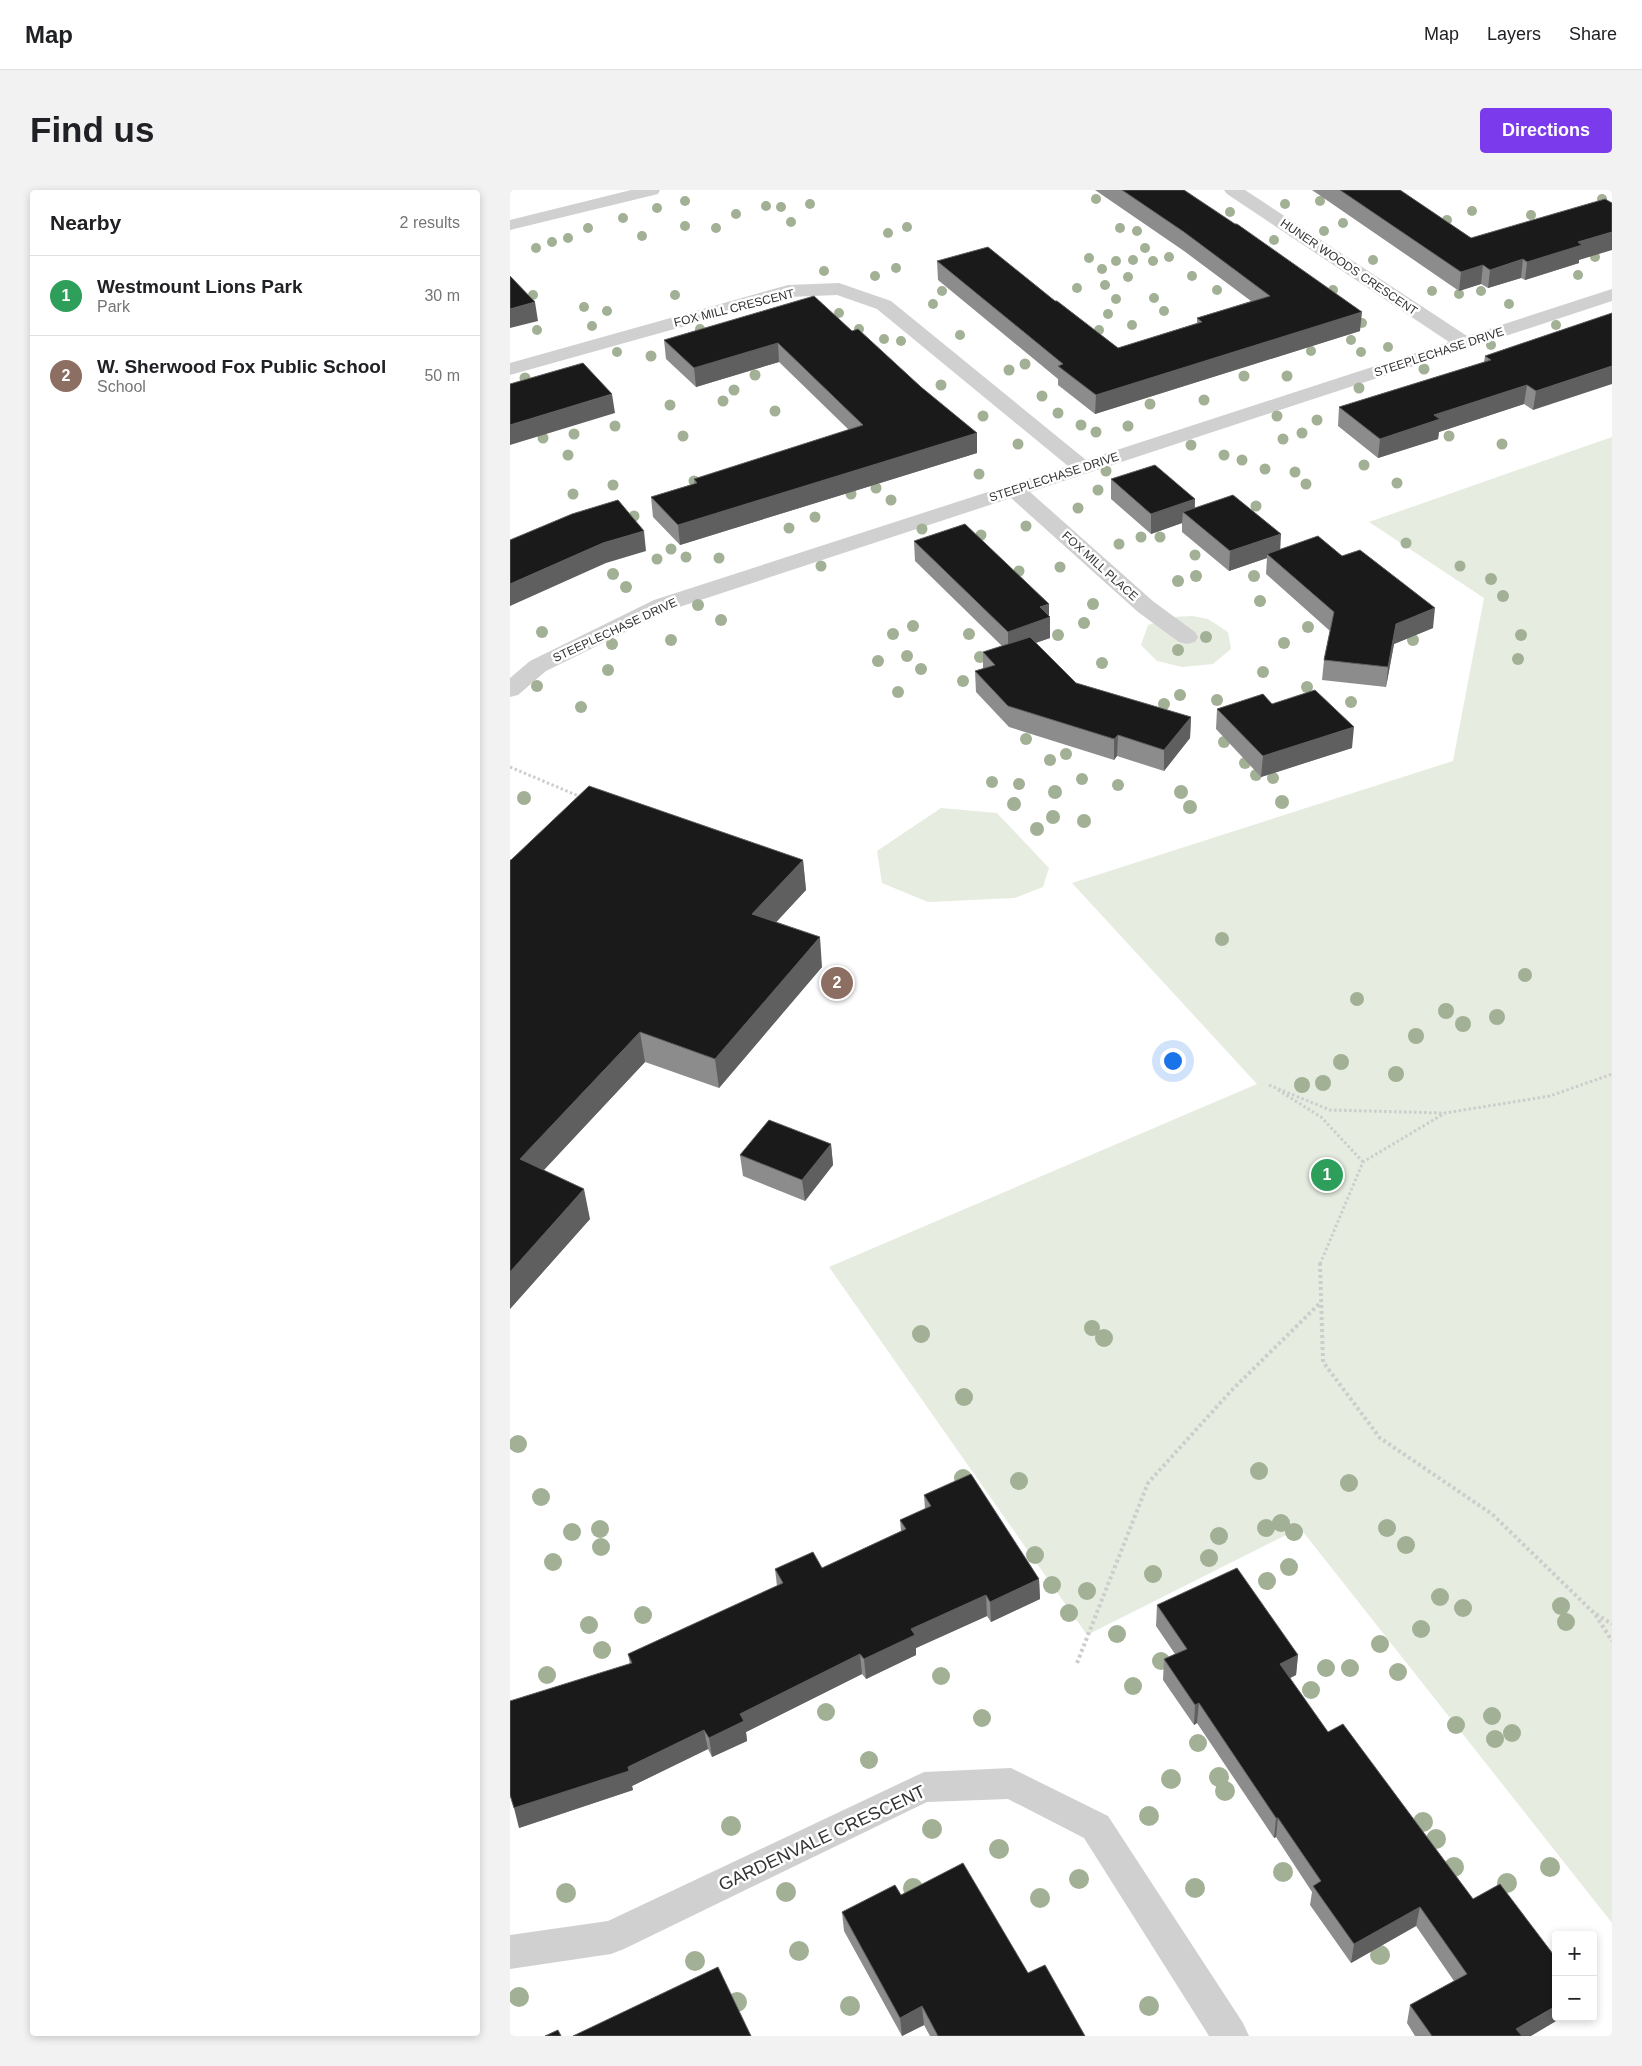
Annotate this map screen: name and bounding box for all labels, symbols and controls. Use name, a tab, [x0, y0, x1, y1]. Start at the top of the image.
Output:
text: Map	[25, 21, 73, 48]
text: Map	[1424, 24, 1459, 44]
text: Layers	[1487, 24, 1541, 44]
text: Share	[1569, 24, 1617, 44]
button: Directions	[1480, 108, 1612, 153]
text: Find us	[30, 110, 154, 149]
text: Nearby	[50, 211, 121, 234]
text: 2 results	[400, 214, 460, 231]
street label: HUNER WOODS CRESCENT	[1278, 216, 1421, 318]
text: Westmount Lions Park	[97, 276, 303, 297]
street label: FOX MILL CRESCENT	[672, 286, 796, 330]
text: 1	[62, 287, 70, 304]
text: 30 m	[424, 287, 460, 304]
text: Park	[97, 298, 130, 315]
street label: STEEPLECHASE DRIVE	[1372, 324, 1506, 380]
text: W. Sherwood Fox Public School	[97, 356, 386, 377]
text: 2	[62, 367, 70, 384]
text: 50 m	[424, 367, 460, 384]
text: School	[97, 378, 146, 395]
street label: STEEPLECHASE DRIVE	[987, 449, 1121, 505]
street label: FOX MILL PLACE	[1059, 528, 1141, 604]
street label: STEEPLECHASE DRIVE	[551, 595, 679, 665]
pin: 2	[821, 964, 853, 1002]
your location	[1160, 1048, 1186, 1074]
pin: 1	[1311, 1156, 1343, 1194]
street label: GARDENVALE CRESCENT	[715, 1781, 929, 1895]
map controls	[1552, 1931, 1597, 2021]
button: +	[1552, 1931, 1597, 1976]
button: −	[1552, 1976, 1597, 2021]

